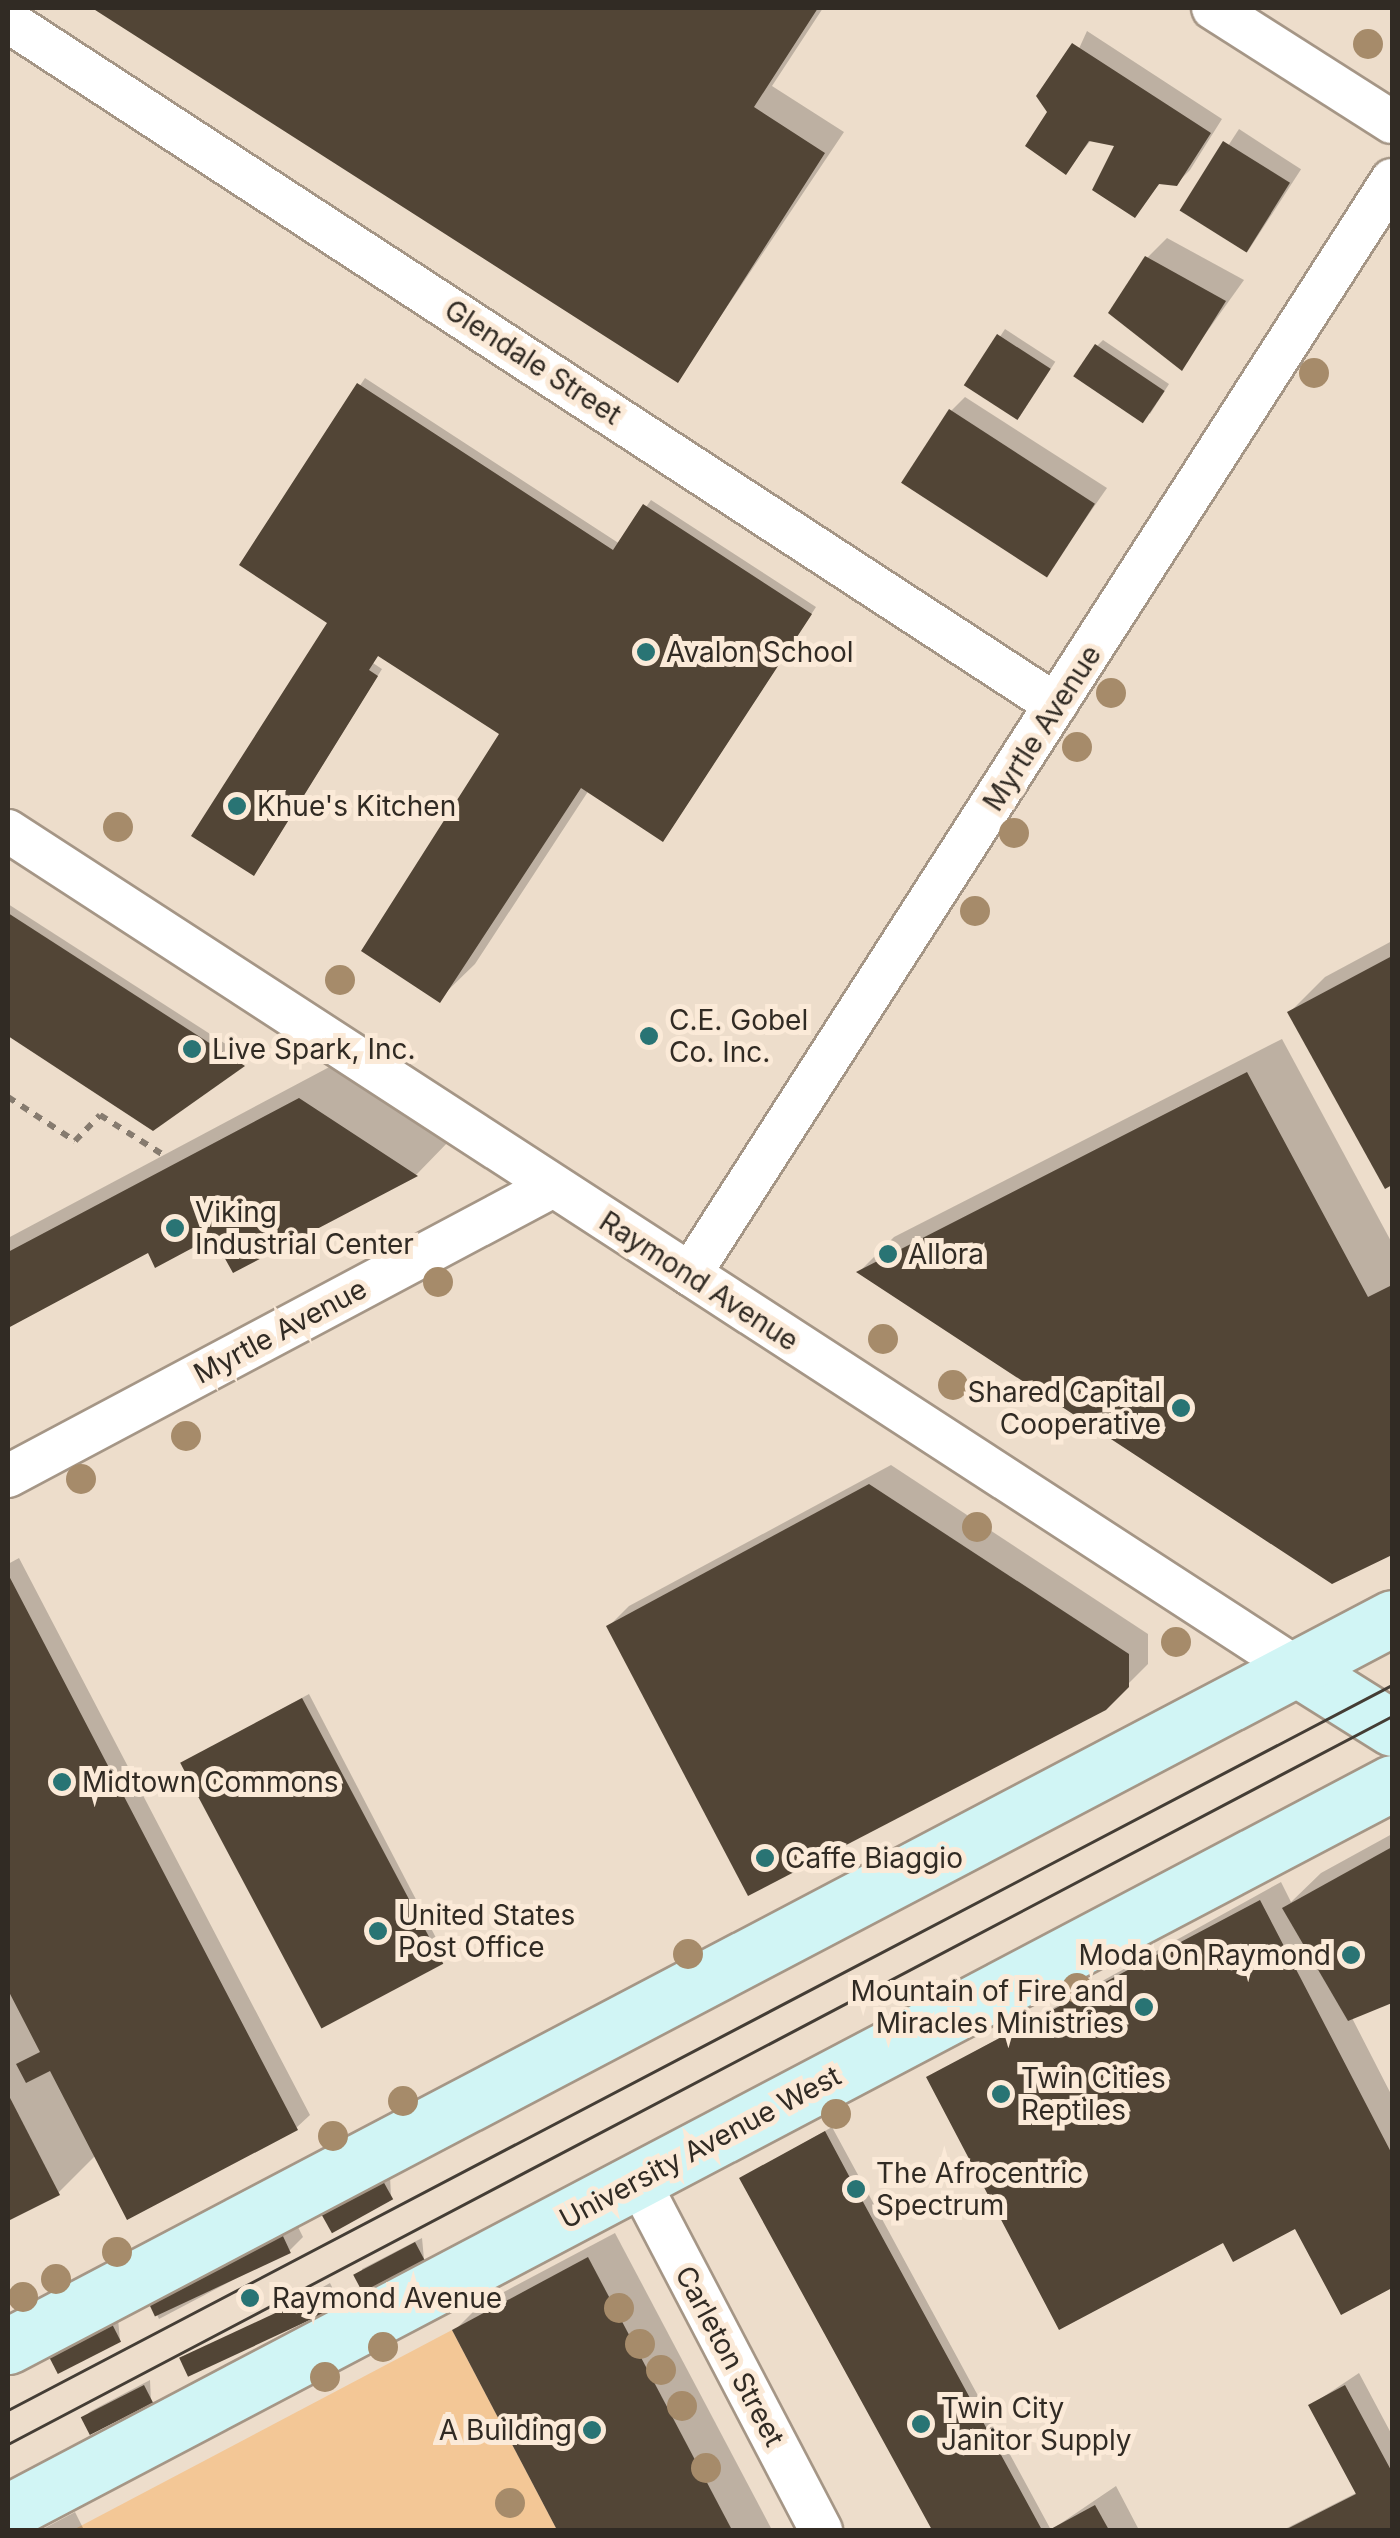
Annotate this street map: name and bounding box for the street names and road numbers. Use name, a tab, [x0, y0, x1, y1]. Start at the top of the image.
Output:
street label: Glendale Street	[439, 293, 627, 431]
street label: Myrtle Avenue	[976, 639, 1108, 817]
street label: Raymond Avenue	[593, 1204, 805, 1358]
street label: Myrtle Avenue	[188, 1271, 372, 1391]
street label: University Avenue West	[554, 2059, 846, 2235]
street label: Carleton Street	[668, 2260, 792, 2452]

